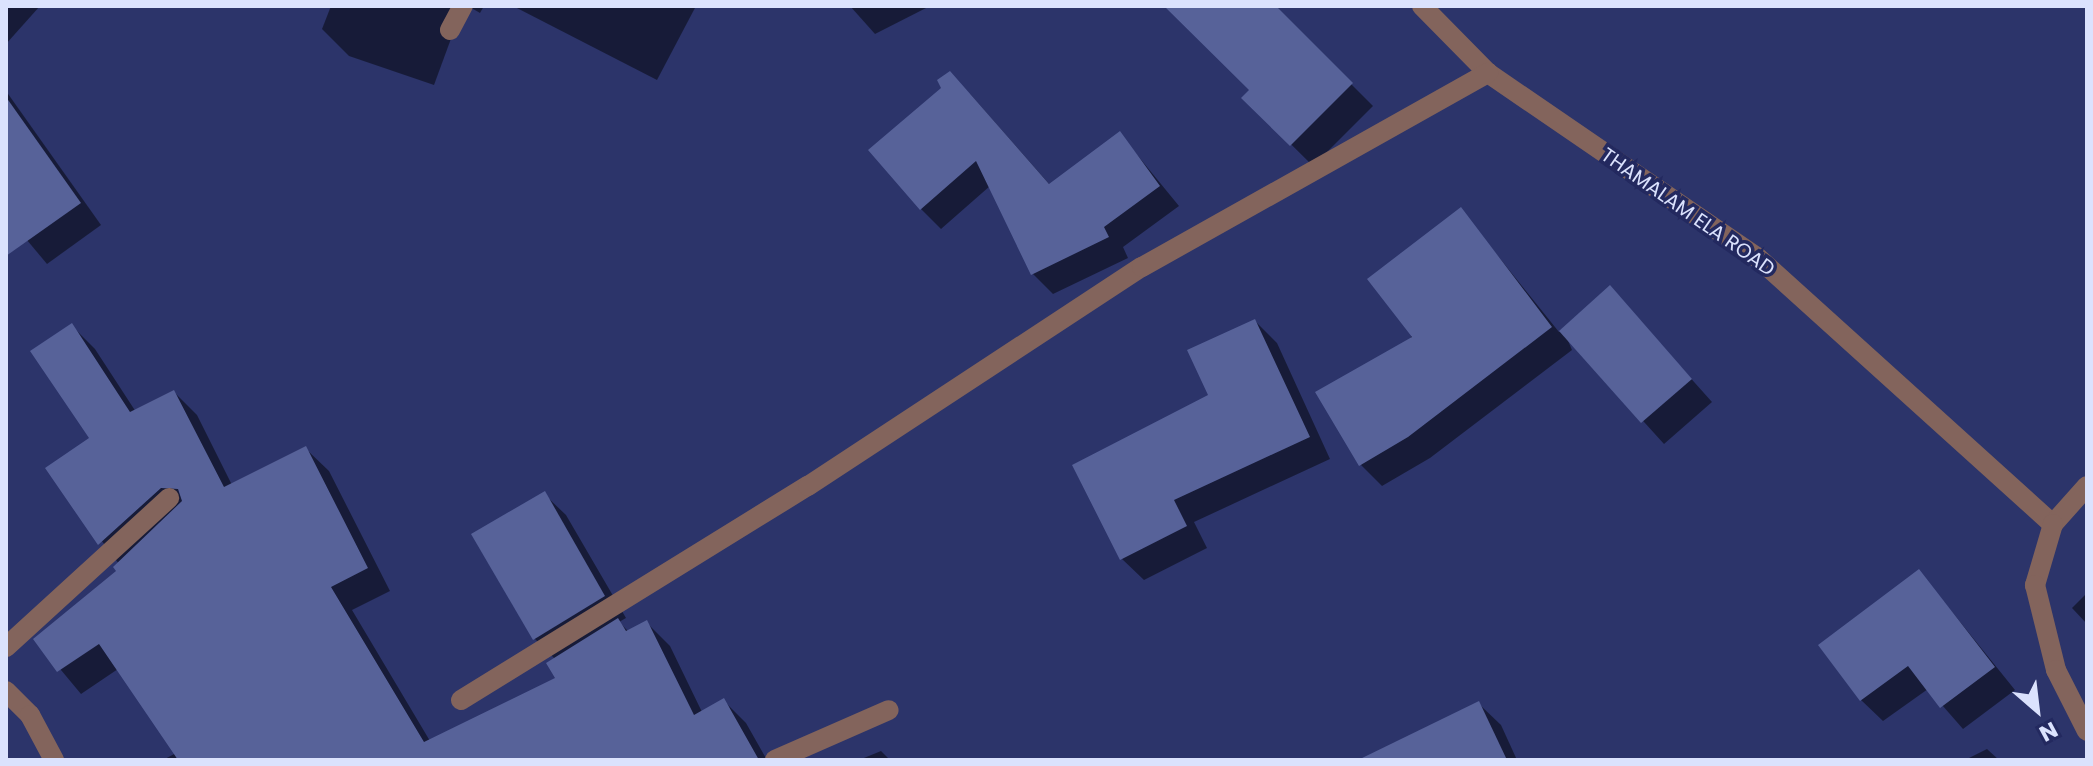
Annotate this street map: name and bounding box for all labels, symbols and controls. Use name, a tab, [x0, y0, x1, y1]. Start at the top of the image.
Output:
street label: THAMALAM ELA ROAD	[1596, 143, 1780, 281]
north arrow	[1997, 670, 2077, 750]
text: N	[2034, 714, 2063, 749]

